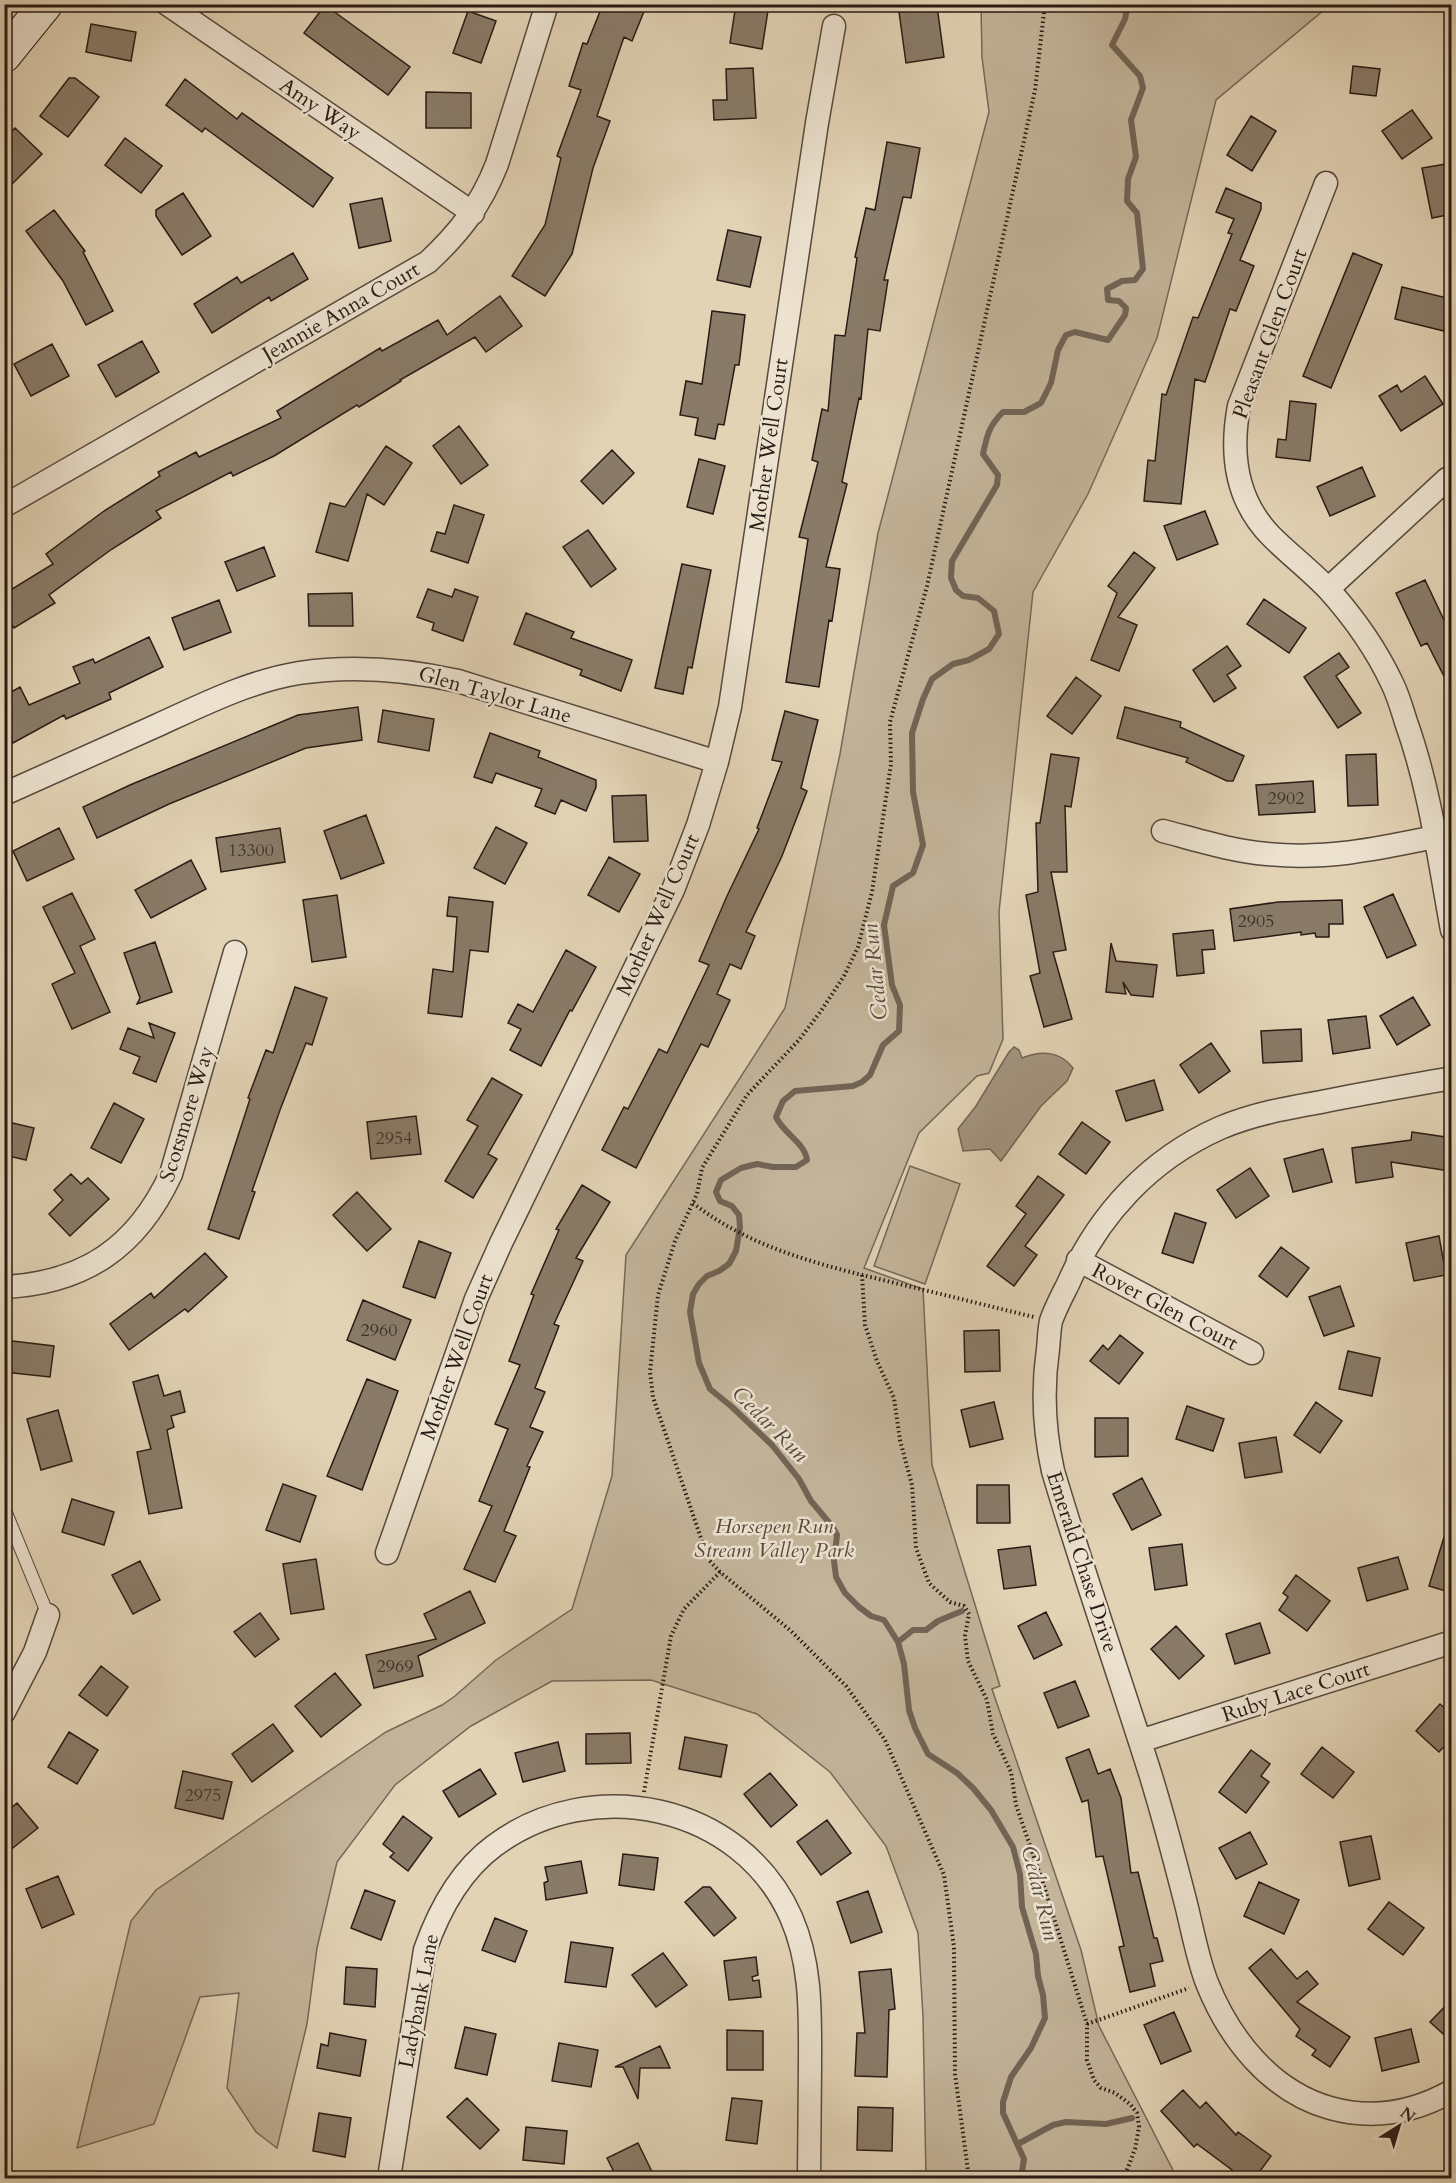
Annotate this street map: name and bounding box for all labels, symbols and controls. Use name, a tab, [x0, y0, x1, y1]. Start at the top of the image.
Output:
street label: Amy Way	[273, 71, 367, 147]
street label: Pleasant Glen Court	[1226, 245, 1314, 423]
street label: Jeannie Anna Court	[254, 255, 425, 370]
street label: Mother Well Court	[743, 356, 796, 533]
street label: Glen Taylor Lane	[415, 659, 575, 731]
house number: 2902	[1268, 786, 1304, 811]
street label: Mother Well Court	[609, 829, 707, 1001]
house number: 13300	[228, 838, 274, 863]
house number: 2905	[1238, 909, 1274, 934]
water label: Cedar Run	[855, 922, 895, 1022]
street label: Scotsmore Way	[153, 1043, 221, 1185]
house number: 2954	[376, 1126, 412, 1151]
street label: Rover Glen Court	[1087, 1256, 1243, 1358]
street label: Mother Well Court	[414, 1270, 501, 1444]
house number: 2960	[361, 1318, 397, 1343]
water label: Cedar Run	[725, 1379, 815, 1469]
street label: Emerald Chase Drive	[1039, 1468, 1125, 1656]
park label: Horsepen Run Stream Valley Park	[694, 1512, 854, 1565]
house number: 2969	[377, 1654, 413, 1679]
street label: Ruby Lace Court	[1218, 1654, 1374, 1730]
house number: 2975	[185, 1783, 221, 1808]
water label: Cedar Run	[1014, 1842, 1066, 1944]
street label: Ladybank Lane	[392, 1931, 446, 2071]
north arrow	[1369, 2096, 1429, 2156]
text: N	[1395, 2102, 1420, 2128]

